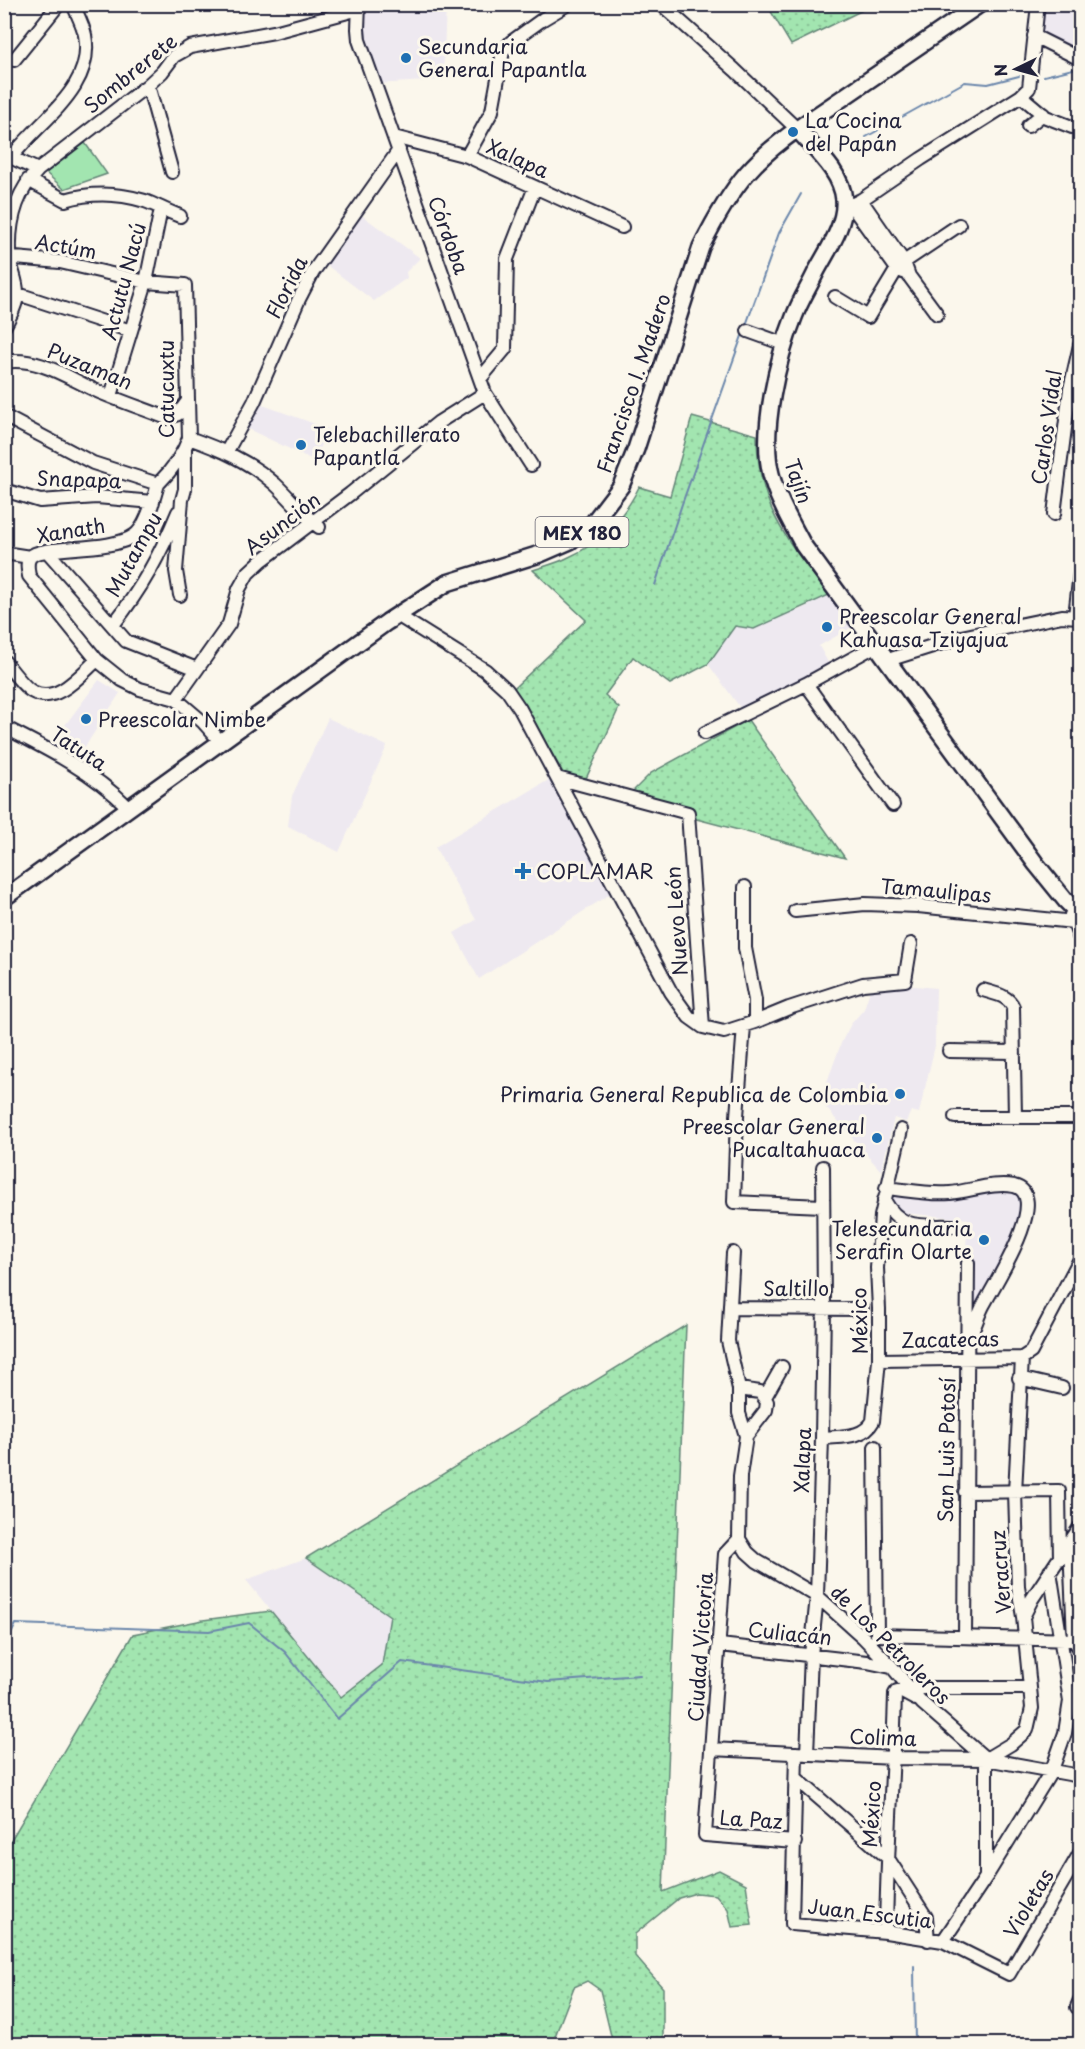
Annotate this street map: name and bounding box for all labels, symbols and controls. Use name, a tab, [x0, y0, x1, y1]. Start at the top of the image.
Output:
street label: Sombrerete	[77, 26, 183, 120]
place label: Secundaria General Papantla	[418, 31, 587, 84]
north arrow	[986, 39, 1046, 99]
marker: Secundaria General Papantla	[399, 51, 413, 65]
text: N	[988, 63, 1013, 78]
place label: La Cocina del Papán	[805, 105, 902, 158]
marker: La Cocina del Papán	[786, 125, 800, 139]
street label: Xalapa	[482, 131, 554, 185]
street label: Córdoba	[421, 192, 477, 279]
street label: Actutu Nacú	[93, 219, 153, 343]
street label: Actúm	[33, 226, 99, 266]
street label: Florida	[258, 250, 315, 323]
street label: Francisco I. Madero	[588, 289, 678, 477]
street label: Puzaman	[43, 335, 137, 397]
street label: Catucuxtu	[151, 340, 181, 438]
street label: Carlos Vidal	[1023, 368, 1069, 486]
place label: Telebachillerato Papantla	[313, 419, 460, 472]
marker: Telebachillerato Papantla	[294, 438, 308, 452]
street label: Tajín	[777, 454, 821, 508]
street label: Snapapa	[36, 463, 122, 495]
street label: Asunción	[238, 484, 326, 562]
street label: Mutampu	[97, 506, 169, 602]
street label: Xanath	[35, 510, 107, 550]
road number: MEX 180	[536, 517, 628, 547]
place label: Preescolar General Kahuasa Tziyajua	[839, 601, 1022, 654]
marker: Preescolar General Kahuasa Tziyajua	[820, 620, 834, 634]
place label: Preescolar Nimbe	[98, 704, 266, 734]
marker: Preescolar Nimbe	[79, 712, 93, 726]
street label: Tatuta	[45, 718, 114, 778]
place label: COPLAMAR	[536, 856, 654, 886]
marker: COPLAMAR	[514, 862, 532, 880]
street label: Nuevo León	[657, 865, 695, 977]
street label: Tamaulipas	[879, 870, 993, 910]
place label: Primaria General Republica de Colombia	[500, 1079, 889, 1109]
marker: Primaria General Republica de Colombia	[893, 1087, 907, 1101]
place label: Preescolar General Pucaltahuaca	[682, 1111, 865, 1164]
marker: Preescolar General Pucaltahuaca	[870, 1131, 884, 1145]
place label: Telesecundaria Serafin Olarte	[832, 1213, 972, 1266]
marker: Telesecundaria Serafin Olarte	[977, 1233, 991, 1247]
street label: Saltillo	[763, 1273, 829, 1303]
street label: México	[843, 1287, 875, 1355]
street label: Zacatecas	[901, 1323, 999, 1355]
street label: San Luis Potosí	[930, 1377, 962, 1523]
street label: Xalapa	[786, 1426, 818, 1493]
street label: Veracruz	[982, 1529, 1018, 1615]
street label: Ciudad Victoria	[680, 1570, 720, 1723]
street label: de Los Petroleros	[824, 1577, 958, 1711]
street label: Culiacán	[747, 1614, 833, 1652]
street label: Colima	[849, 1721, 918, 1753]
street label: México	[854, 1780, 888, 1848]
street label: La Paz	[719, 1802, 783, 1836]
street label: Violetas	[996, 1863, 1060, 1943]
street label: Juan Escutia	[806, 1891, 935, 1936]

